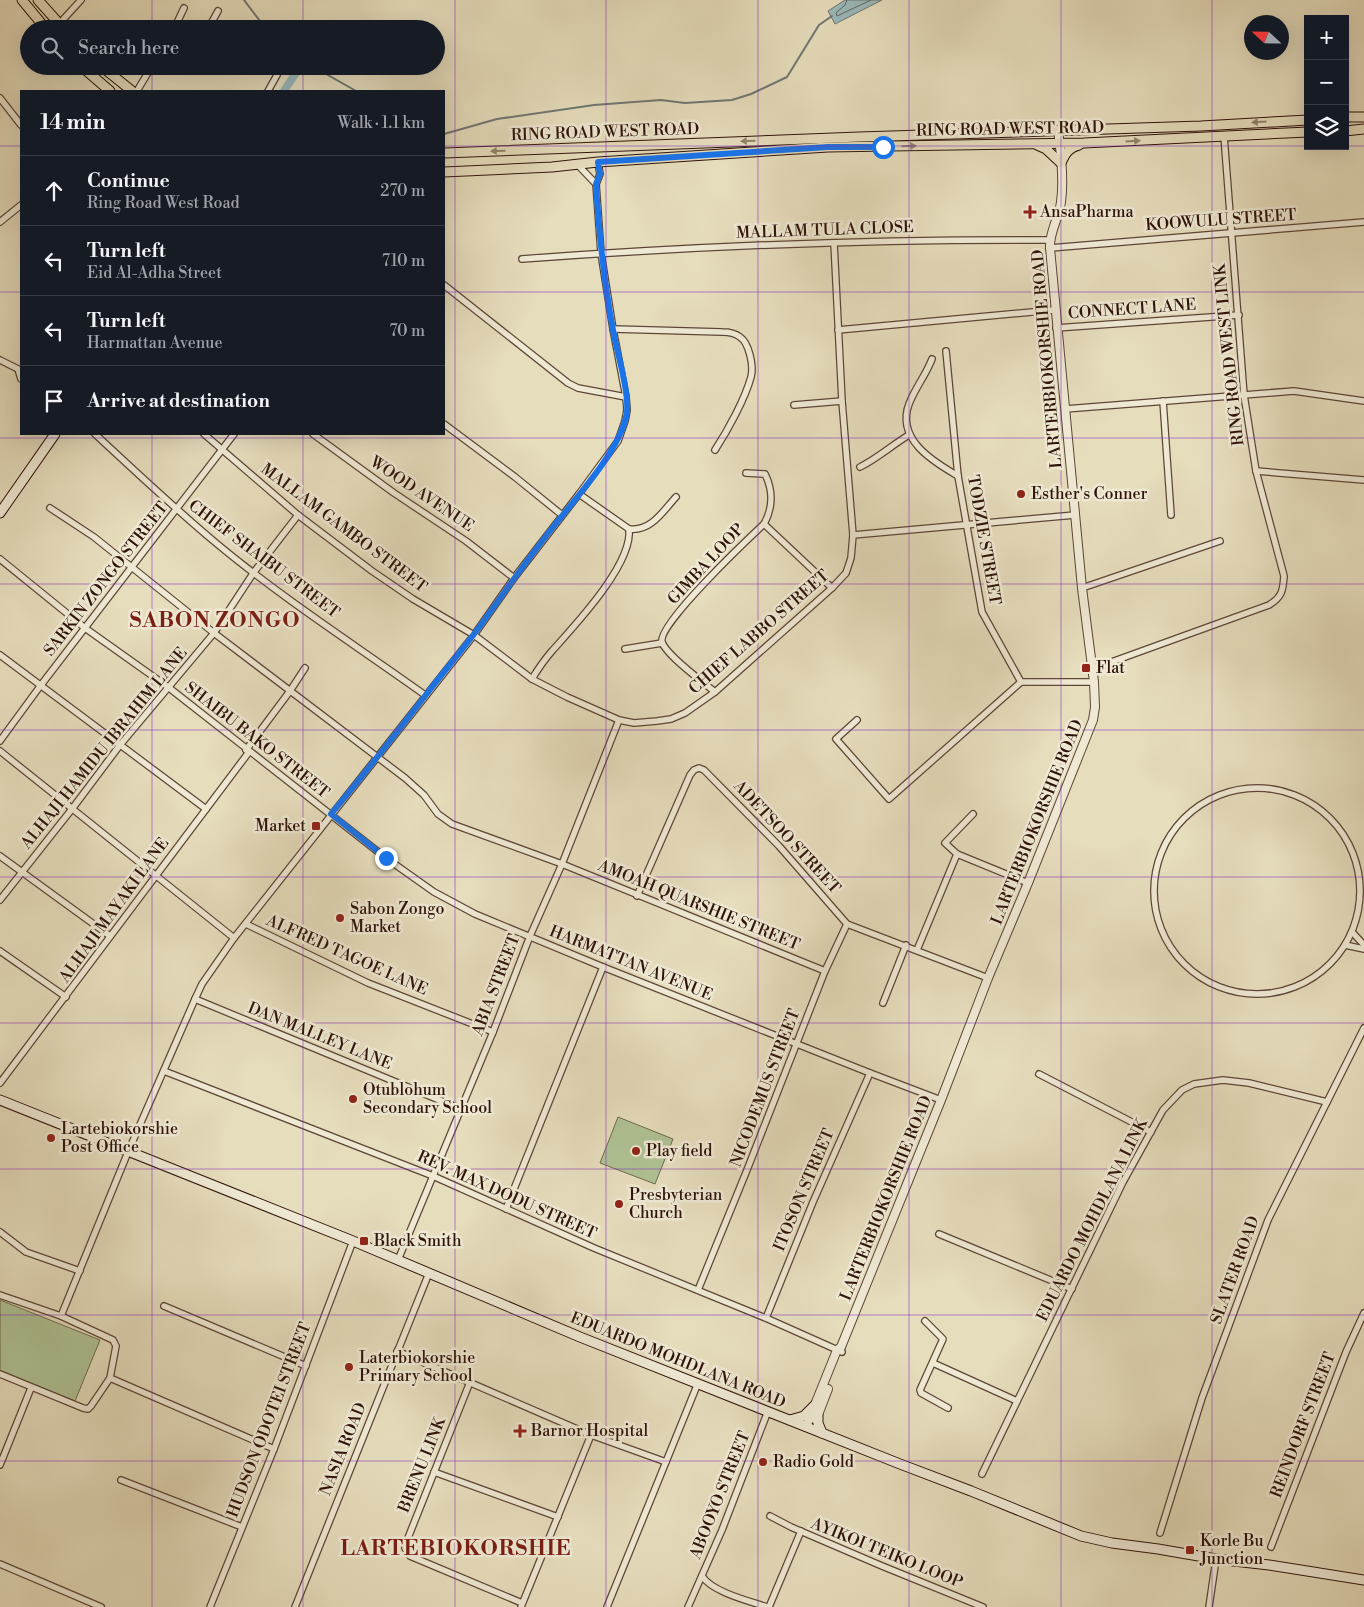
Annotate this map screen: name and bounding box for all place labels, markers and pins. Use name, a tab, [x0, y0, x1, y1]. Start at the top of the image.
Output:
place label: AnsaPharma	[1039, 202, 1134, 222]
marker: AnsaPharma	[1024, 206, 1036, 218]
place label: Esther's Conner	[1031, 484, 1148, 504]
marker: Esther's Conner	[1015, 488, 1027, 500]
place label: Flat	[1096, 658, 1125, 678]
marker: Flat	[1080, 662, 1092, 674]
place label: Market	[255, 816, 306, 836]
marker: Market	[310, 820, 322, 832]
place label: Sabon Zongo Market	[350, 899, 444, 937]
marker: Sabon Zongo Market	[334, 912, 346, 924]
place label: Otublohum Secondary School	[363, 1080, 492, 1118]
marker: Otublohum Secondary School	[347, 1093, 359, 1105]
place label: Lartebiokorshie Post Office	[61, 1119, 178, 1157]
marker: Lartebiokorshie Post Office	[45, 1132, 57, 1144]
place label: Play field	[646, 1141, 712, 1161]
marker: Play field	[630, 1145, 642, 1157]
place label: Presbyterian Church	[629, 1185, 723, 1223]
marker: Presbyterian Church	[613, 1198, 625, 1210]
place label: Black Smith	[373, 1231, 462, 1251]
marker: Black Smith	[358, 1235, 370, 1247]
place label: Laterbiokorshie Primary School	[359, 1348, 475, 1386]
marker: Laterbiokorshie Primary School	[343, 1361, 355, 1373]
place label: Barnor Hospital	[530, 1421, 648, 1441]
marker: Barnor Hospital	[513, 1424, 527, 1438]
place label: Radio Gold	[773, 1452, 854, 1472]
marker: Radio Gold	[757, 1456, 769, 1468]
place label: Korle Bu Junction	[1199, 1531, 1264, 1569]
marker: Korle Bu Junction	[1184, 1544, 1196, 1556]

